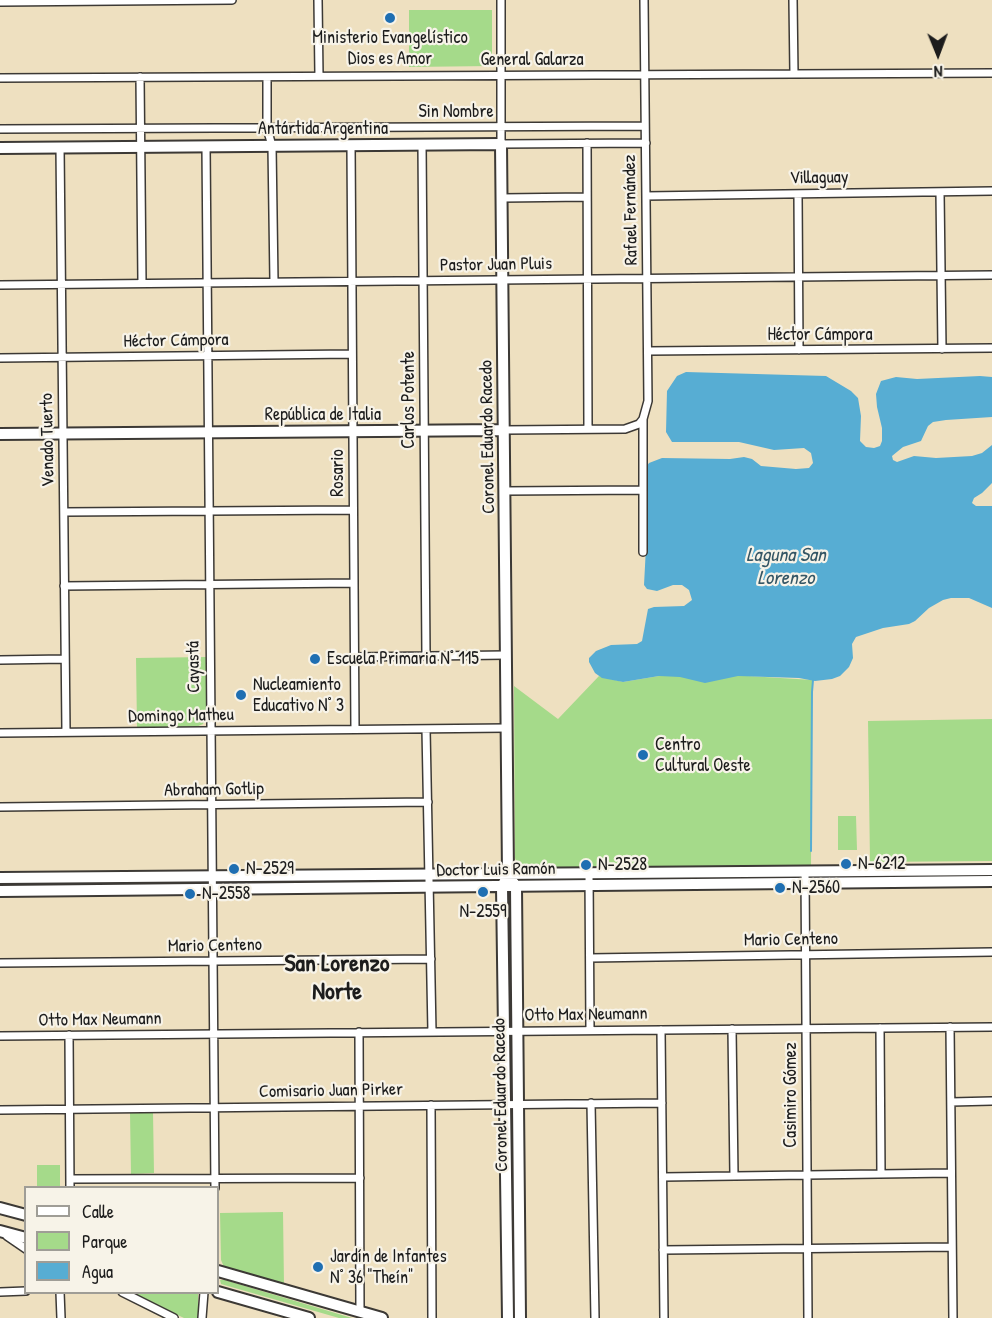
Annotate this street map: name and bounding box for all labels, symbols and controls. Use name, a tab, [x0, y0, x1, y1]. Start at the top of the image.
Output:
marker: Ministerio Evangelístico Dios es Amor	[383, 11, 397, 25]
north arrow	[908, 24, 968, 84]
place label: Ministerio Evangelístico Dios es Amor	[312, 27, 468, 70]
street label: General Galarza	[480, 49, 584, 71]
text: N	[934, 61, 943, 83]
street label: Sin Nombre	[418, 101, 494, 123]
street label: Antártida Argentina	[258, 118, 388, 140]
street label: Rafael Fernández	[619, 154, 643, 266]
street label: Villaguay	[789, 167, 849, 189]
street label: Pastor Juan Pluis	[440, 253, 552, 277]
street label: Héctor Cámpora	[767, 324, 873, 346]
street label: Héctor Cámpora	[123, 329, 229, 353]
street label: Carlos Potente	[398, 351, 420, 449]
street label: Coronel Eduardo Racedo	[476, 360, 500, 514]
street label: Venado Tuerto	[36, 393, 60, 487]
street label: República de Italia	[265, 404, 381, 426]
street label: Rosario	[327, 449, 349, 497]
water label: Laguna San Lorenzo	[746, 544, 826, 591]
street label: Cayastá	[183, 641, 205, 693]
place label: Escuela Primaria N° 115	[327, 648, 479, 670]
marker: Escuela Primaria N° 115	[308, 652, 322, 666]
place label: Nucleamiento Educativo N° 3	[253, 674, 344, 716]
marker: Nucleamiento Educativo N° 3	[234, 688, 248, 702]
street label: Domingo Matheu	[128, 704, 234, 728]
place label: Centro Cultural Oeste	[655, 734, 751, 777]
marker: Centro Cultural Oeste	[636, 748, 650, 762]
street label: Abraham Gotlip	[164, 778, 264, 802]
place label: N-6212	[858, 853, 905, 875]
place label: N-2528	[598, 854, 647, 876]
marker: N-6212	[839, 857, 853, 871]
place label: N-2529	[246, 858, 294, 880]
street label: Doctor Luis Ramón	[436, 858, 556, 882]
marker: N-2528	[579, 858, 593, 872]
marker: N-2529	[227, 862, 241, 876]
place label: N-2560	[792, 877, 840, 899]
marker: N-2560	[773, 881, 787, 895]
place label: N-2558	[202, 883, 250, 905]
marker: N-2559	[476, 885, 490, 899]
marker: N-2558	[183, 887, 197, 901]
place label: N-2559	[459, 901, 507, 923]
street label: Mario Centeno	[744, 928, 838, 952]
street label: Mario Centeno	[168, 934, 262, 958]
district label: San Lorenzo Norte	[285, 951, 389, 1007]
street label: Otto Max Neumann	[524, 1003, 648, 1027]
street label: Otto Max Neumann	[38, 1008, 162, 1032]
street label: Coronel Eduardo Racedo	[489, 1018, 513, 1172]
street label: Casimiro Gómez	[780, 1042, 802, 1148]
street label: Comisario Juan Pirker	[259, 1079, 403, 1103]
legend	[24, 1186, 219, 1294]
text: Calle	[82, 1199, 114, 1224]
text: Parque	[82, 1229, 127, 1254]
place label: Jardín de Infantes N° 36 "Theín"	[330, 1246, 447, 1288]
text: Agua	[82, 1259, 113, 1284]
marker: Jardín de Infantes N° 36 "Theín"	[311, 1260, 325, 1274]

